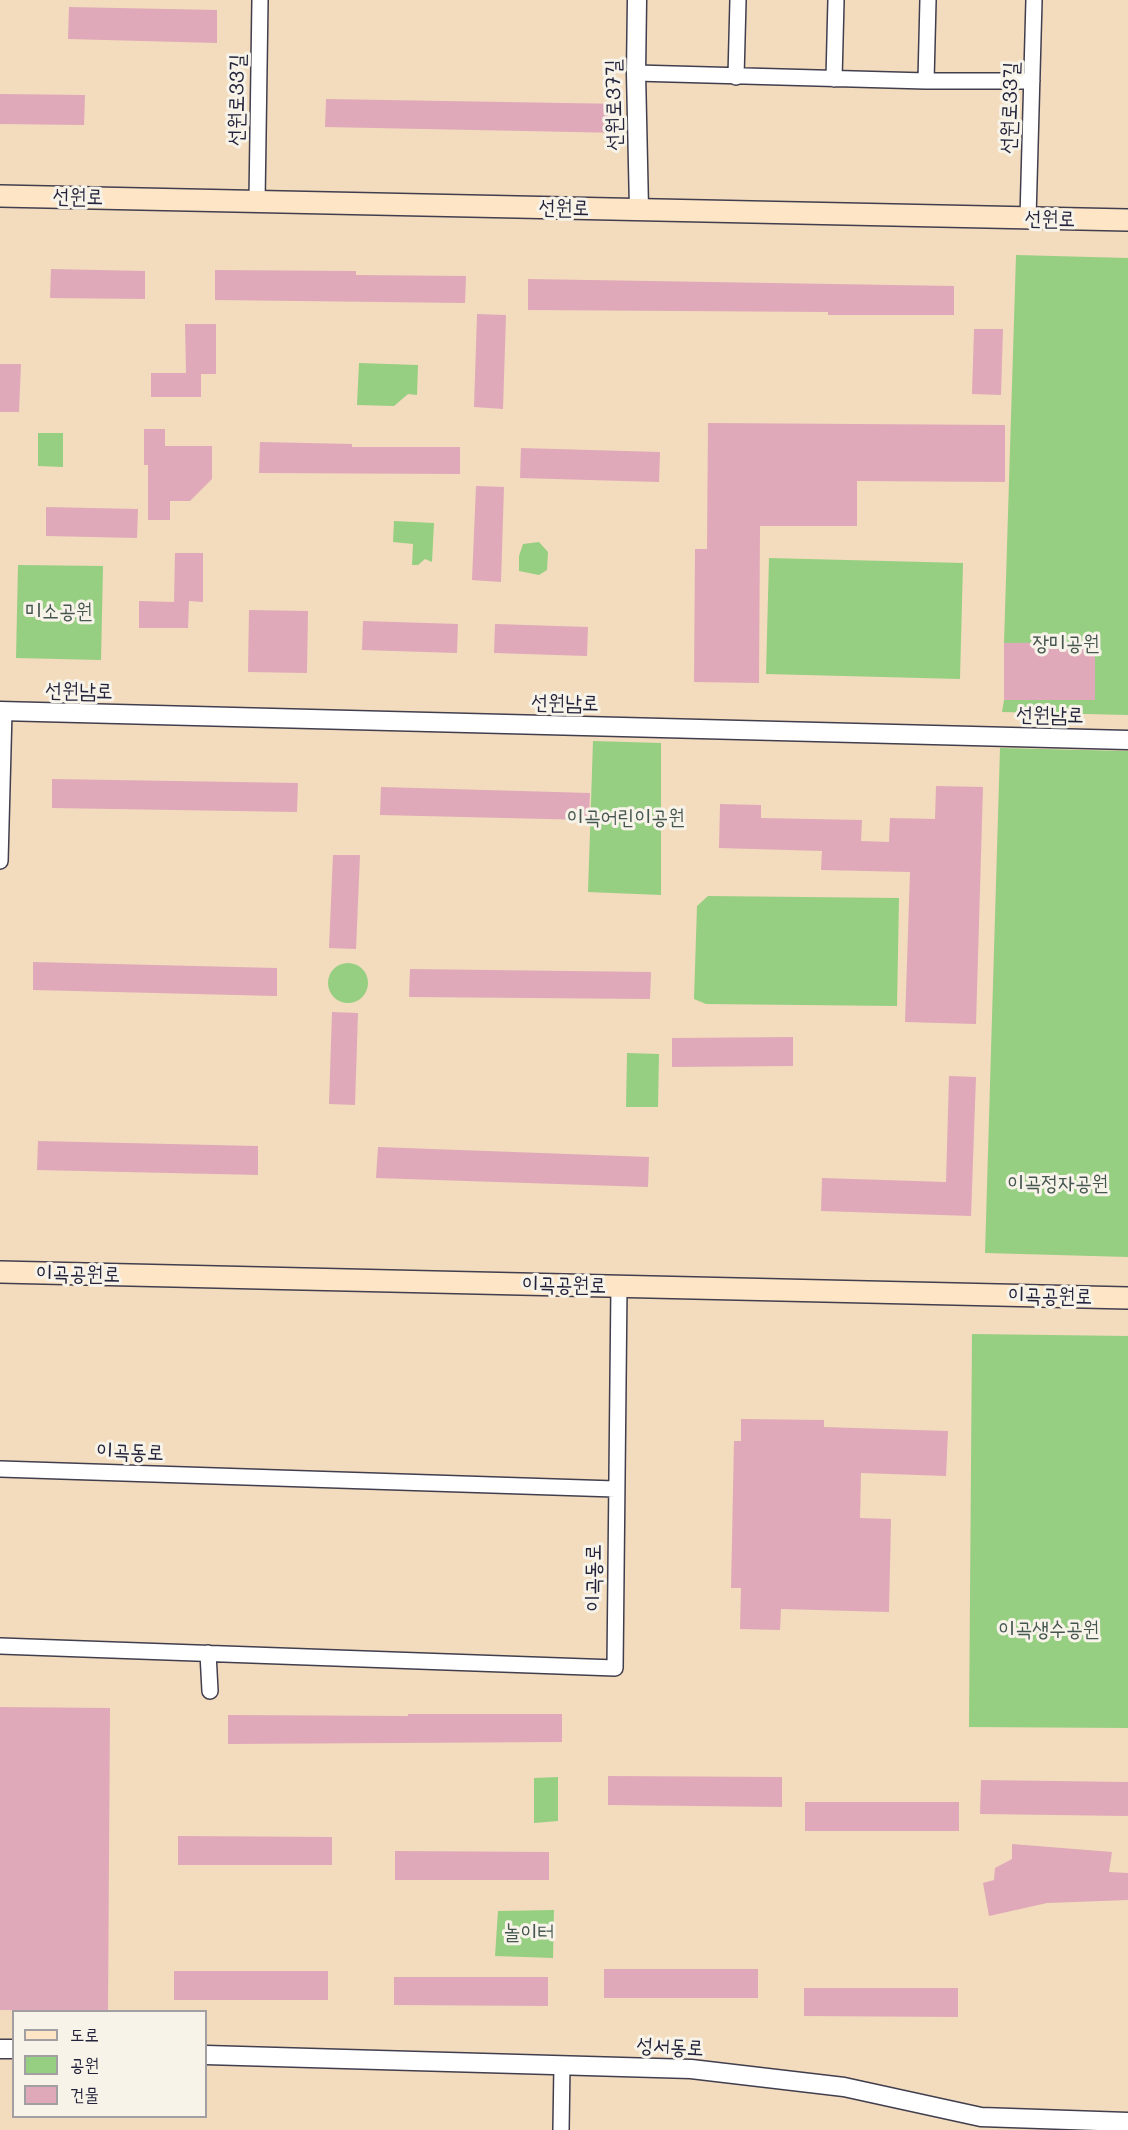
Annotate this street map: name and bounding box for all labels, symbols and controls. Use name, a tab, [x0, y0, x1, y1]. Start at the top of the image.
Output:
street label: 선원로33길	[224, 54, 250, 146]
street label: 선원로37길	[601, 59, 627, 151]
street label: 선원로33길	[996, 61, 1024, 155]
street label: 선원로	[52, 184, 104, 210]
street label: 선원로	[538, 195, 590, 221]
street label: 선원로	[1024, 206, 1076, 232]
park label: 미소공원	[25, 599, 93, 625]
park label: 장미공원	[1032, 631, 1100, 657]
street label: 선원남로	[45, 678, 113, 704]
street label: 선원남로	[531, 690, 599, 716]
street label: 선원남로	[1016, 702, 1084, 728]
park label: 이곡어린이공원	[567, 805, 685, 831]
park label: 이곡정자공원	[1007, 1171, 1109, 1197]
street label: 이곡공원로	[36, 1261, 120, 1287]
street label: 이곡공원로	[522, 1272, 606, 1298]
street label: 이곡공원로	[1008, 1283, 1092, 1309]
street label: 이곡동로	[96, 1438, 164, 1466]
street label: 이곡동로	[581, 1544, 607, 1612]
park label: 이곡생수공원	[998, 1617, 1100, 1643]
park label: 놀이터	[504, 1920, 554, 1946]
legend	[12, 2010, 207, 2118]
text: 도로	[70, 2022, 99, 2046]
street label: 성서동로	[636, 2033, 704, 2061]
text: 공원	[70, 2052, 99, 2076]
text: 건물	[70, 2082, 99, 2106]

